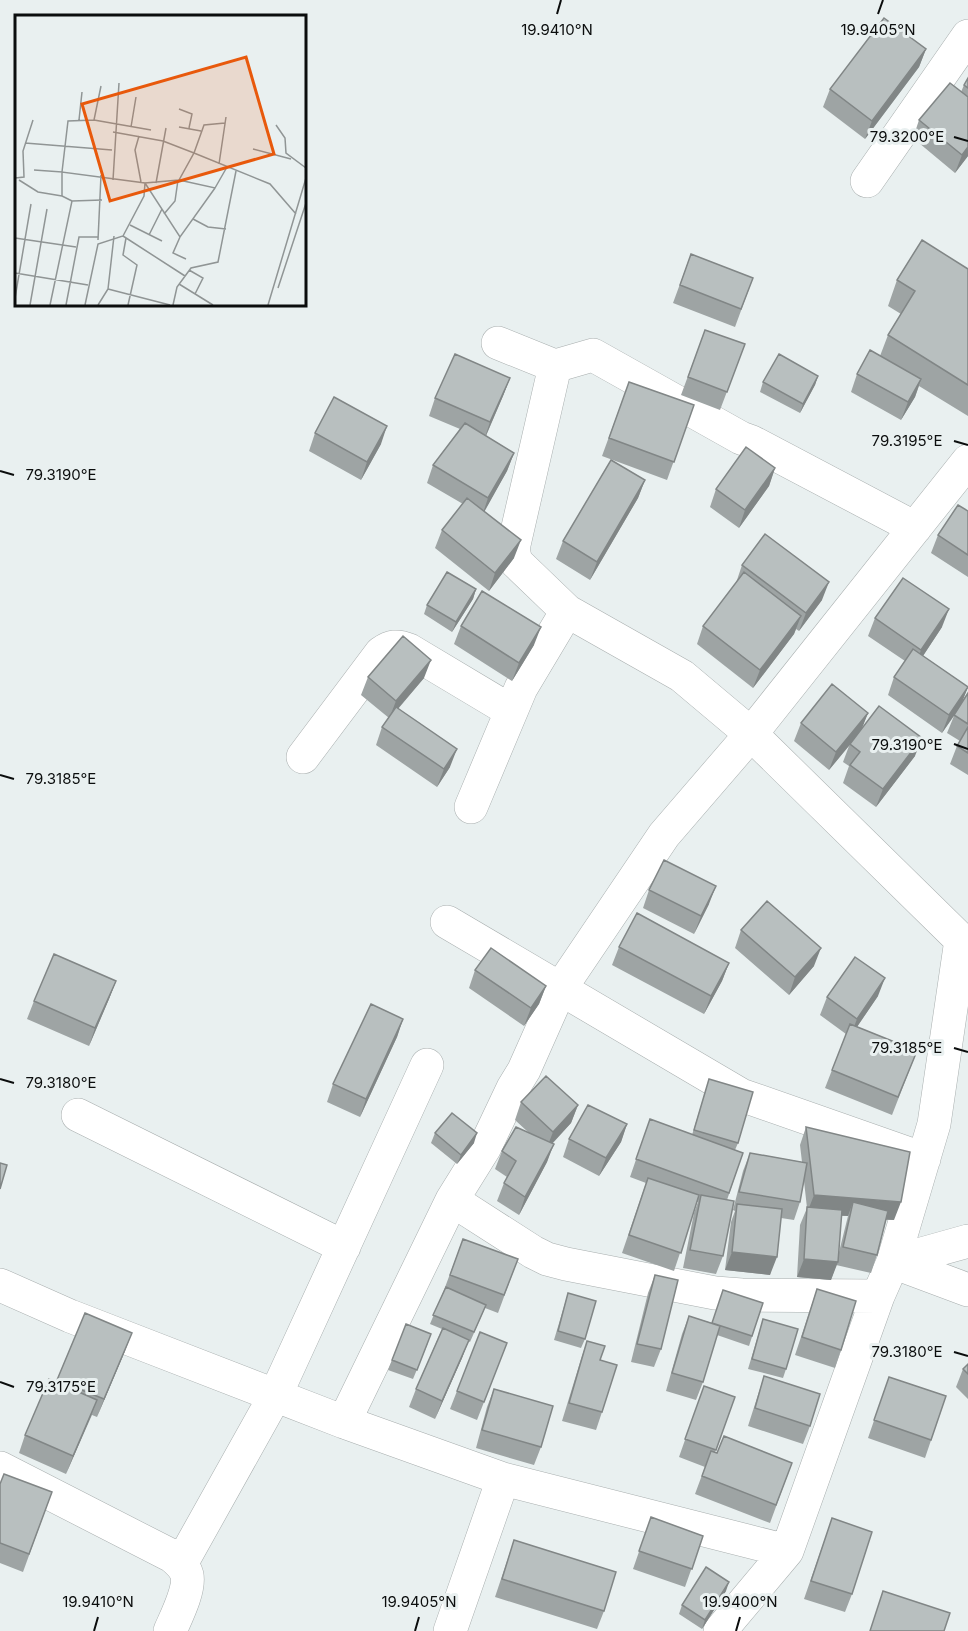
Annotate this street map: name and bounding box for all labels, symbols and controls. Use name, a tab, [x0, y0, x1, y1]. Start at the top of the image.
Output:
inset map	[15, 15, 306, 306]
text: 19.9410°N	[521, 20, 593, 39]
text: 19.9405°N	[841, 20, 915, 39]
text: 79.3200°E	[870, 127, 944, 146]
text: 79.3195°E	[872, 431, 942, 450]
text: 79.3190°E	[25, 465, 97, 484]
text: 79.3190°E	[871, 735, 943, 754]
text: 79.3185°E	[26, 769, 96, 788]
text: 79.3185°E	[872, 1038, 942, 1057]
text: 79.3180°E	[25, 1073, 97, 1092]
text: 79.3180°E	[871, 1342, 943, 1361]
text: 79.3175°E	[26, 1377, 96, 1396]
text: 19.9410°N	[62, 1592, 134, 1611]
text: 19.9405°N	[382, 1592, 456, 1611]
text: 19.9400°N	[702, 1592, 778, 1611]

